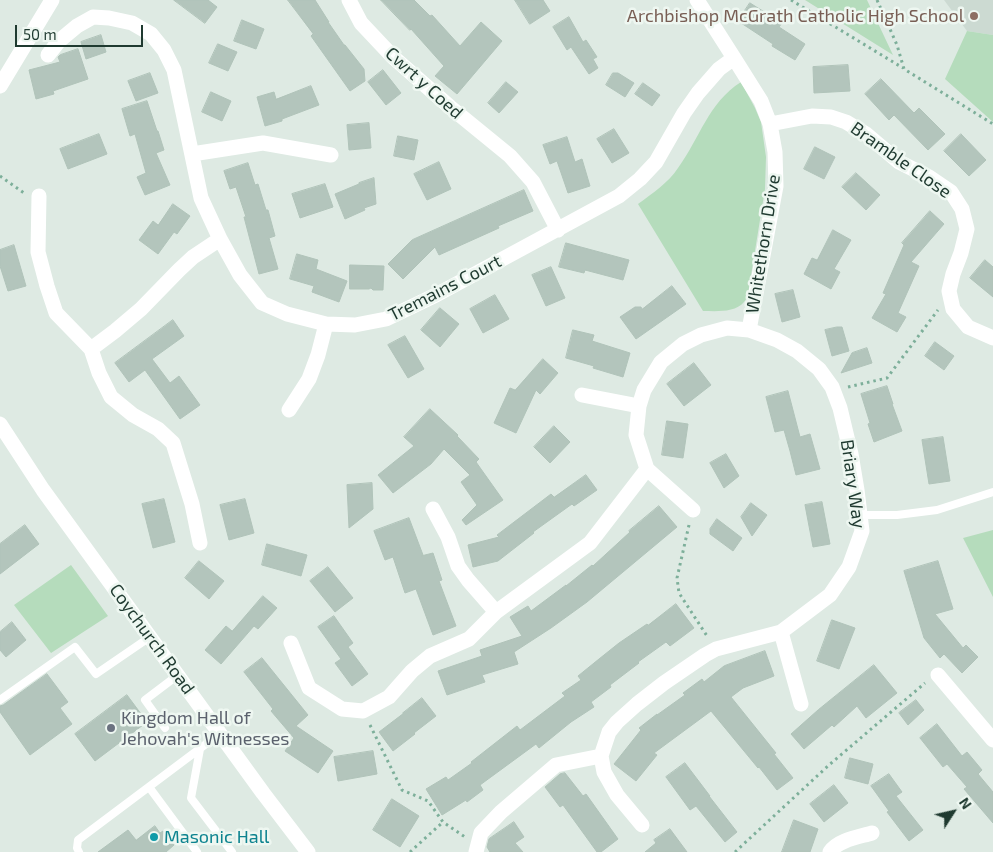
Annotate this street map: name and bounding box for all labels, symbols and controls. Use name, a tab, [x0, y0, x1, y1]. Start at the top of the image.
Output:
place label: Archbishop McGrath Catholic High School	[627, 5, 964, 27]
marker: Archbishop McGrath Catholic High School	[968, 10, 980, 22]
scale bar	[18, 15, 145, 47]
text: 50 m	[23, 25, 57, 43]
street label: Cwrt y Coed	[381, 43, 467, 123]
street label: Bramble Close	[846, 117, 956, 203]
street label: Whitethorn Drive	[741, 173, 785, 315]
street label: Tremains Court	[385, 250, 505, 326]
street label: Briary Way	[836, 438, 870, 530]
street label: Coychurch Road	[105, 580, 199, 698]
place label: Kingdom Hall of Jehovah's Witnesses	[121, 707, 289, 750]
marker: Kingdom Hall of Jehovah's Witnesses	[105, 722, 117, 734]
north arrow	[928, 787, 978, 837]
text: N	[956, 794, 976, 812]
place label: Masonic Hall	[164, 826, 269, 848]
marker: Masonic Hall	[148, 831, 160, 843]

